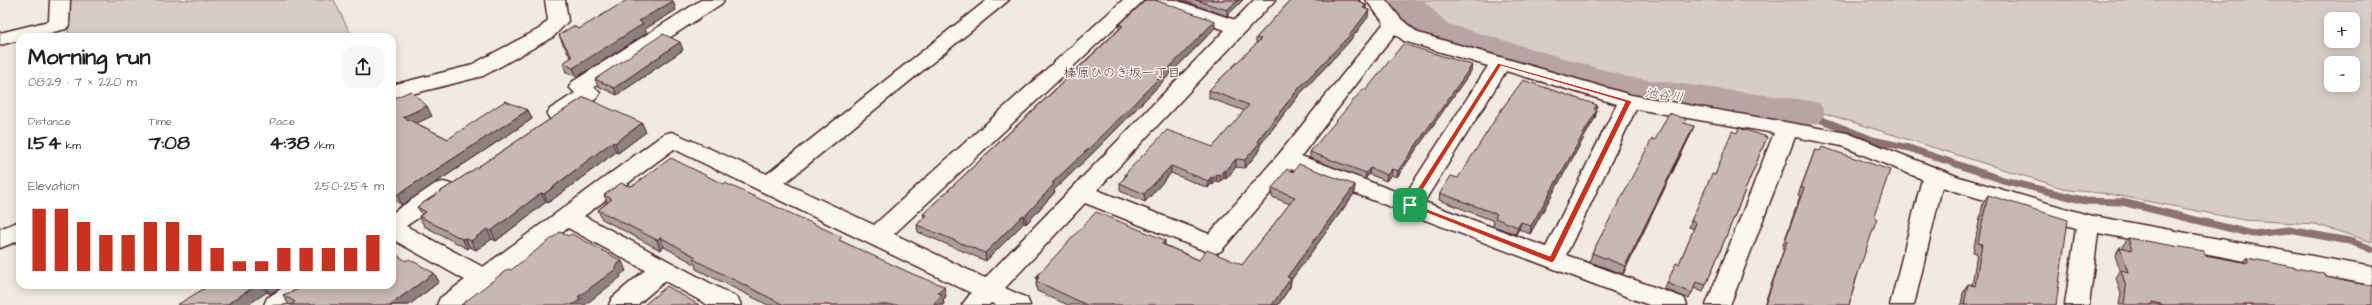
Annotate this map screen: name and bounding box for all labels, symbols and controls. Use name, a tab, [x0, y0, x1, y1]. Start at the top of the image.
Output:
map controls	[2324, 12, 2360, 92]
button: +	[2324, 12, 2360, 48]
text: Morning run	[28, 42, 151, 73]
button: share	[342, 46, 384, 88]
button: −	[2324, 56, 2360, 92]
district label: 榛原ひのき坂一丁目	[1063, 64, 1181, 82]
text: 08:29 · 7 × 220 m	[28, 73, 137, 91]
water label: 池谷川	[1644, 84, 1684, 106]
text: Distance	[28, 114, 71, 129]
text: Time	[149, 114, 172, 129]
text: Pace	[269, 114, 295, 129]
text: 1.54	[28, 129, 61, 157]
text: 7:08	[149, 129, 190, 157]
text: 4:38	[269, 129, 309, 157]
text: km	[61, 138, 81, 153]
text: /km	[309, 138, 334, 153]
text: Elevation	[28, 177, 79, 195]
text: 250–254 m	[314, 177, 384, 195]
pin	[1393, 188, 1427, 222]
icon: arrive	[1399, 194, 1421, 216]

